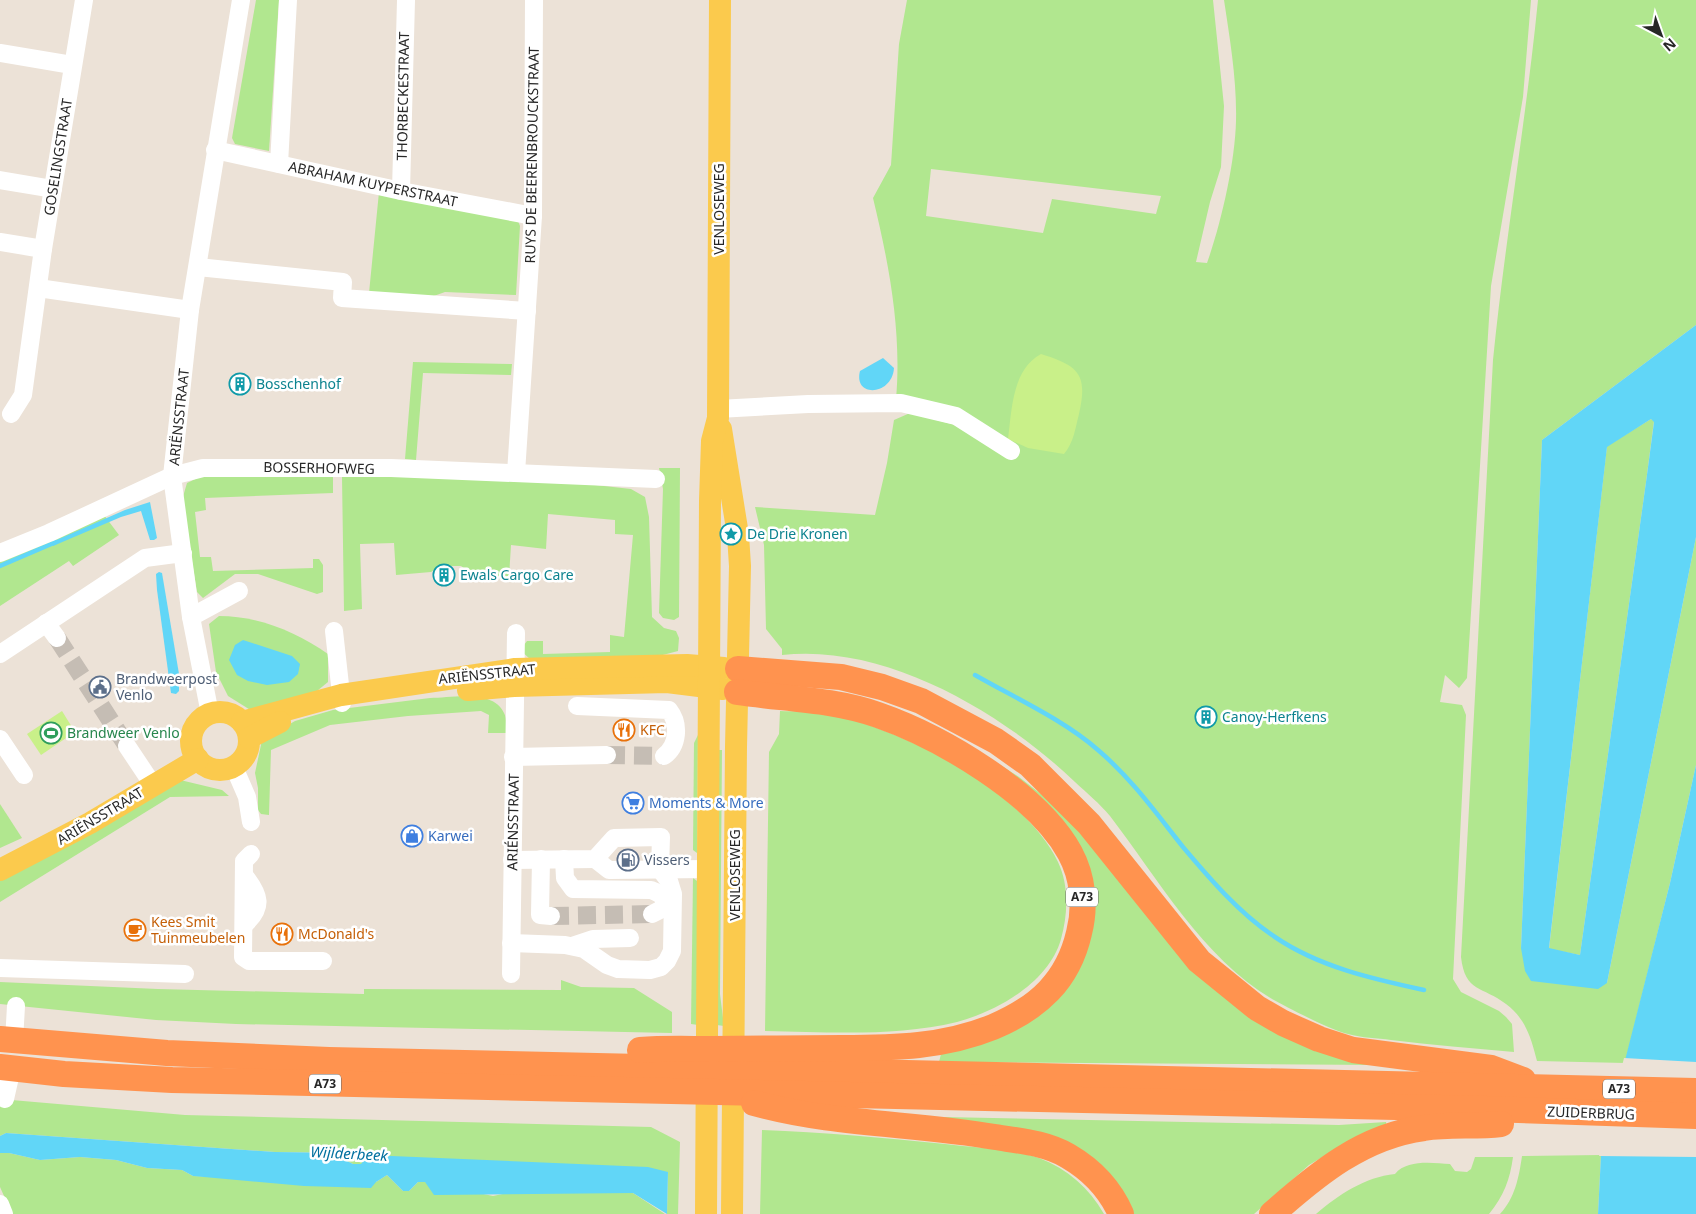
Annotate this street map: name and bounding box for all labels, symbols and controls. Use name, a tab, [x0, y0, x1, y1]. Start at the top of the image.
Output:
north arrow	[1636, 10, 1686, 60]
street label: THORBECKESTRAAT	[392, 31, 413, 161]
text: N	[1659, 34, 1680, 56]
street label: RUYS DE BEERENBROUCKSTRAAT	[520, 46, 543, 264]
street label: GOSELINGSTRAAT	[39, 97, 76, 217]
street label: ABRAHAM KUYPERSTRAAT	[287, 156, 459, 211]
street label: VENLOSEWEG	[709, 163, 728, 255]
street label: ARIËNSSTRAAT	[164, 367, 193, 466]
building icon: Bosschenhof	[228, 372, 252, 396]
place label: Bosschenhof	[256, 374, 342, 393]
street label: BOSSERHOFWEG	[263, 457, 375, 478]
place icon: De Drie Kronen	[719, 522, 743, 546]
place label: De Drie Kronen	[747, 524, 848, 543]
building icon: Ewals Cargo Care	[432, 563, 456, 587]
place label: Ewals Cargo Care	[460, 565, 574, 584]
street label: ARIËNSSTRAAT	[438, 659, 537, 688]
place label: Brandweerpost Venlo	[116, 669, 217, 704]
public building icon: Brandweerpost Venlo	[88, 675, 112, 699]
building icon: Canoy-Herfkens	[1194, 705, 1218, 729]
place label: Canoy-Herfkens	[1222, 707, 1327, 726]
restaurant icon: KFC	[612, 718, 636, 742]
place label: KFC	[640, 720, 665, 739]
sports icon: Brandweer Venlo	[39, 721, 63, 745]
place label: Brandweer Venlo	[67, 723, 180, 742]
street label: ARIÉNSSTRAAT	[502, 773, 523, 871]
street label: ARIËNSSTRAAT	[53, 782, 147, 849]
supermarket icon: Moments & More	[621, 791, 645, 815]
place label: Moments & More	[649, 793, 764, 812]
shop icon: Karwei	[400, 824, 424, 848]
place label: Karwei	[428, 826, 473, 845]
street label: VENLOSEWEG	[725, 829, 744, 921]
fuel station icon: Vissers	[616, 848, 640, 872]
place label: Vissers	[644, 850, 690, 869]
road number: A73	[1066, 888, 1098, 906]
place label: Kees Smit Tuinmeubelen	[151, 912, 245, 947]
cafe icon: Kees Smit Tuinmeubelen	[123, 918, 147, 942]
restaurant icon: McDonald's	[270, 922, 294, 946]
place label: McDonald's	[298, 924, 375, 943]
road number: A73	[309, 1074, 341, 1094]
road number: A73	[1603, 1080, 1635, 1098]
street label: ZUIDERBRUG	[1547, 1101, 1635, 1124]
water label: Wijlderbeek	[310, 1141, 389, 1165]

